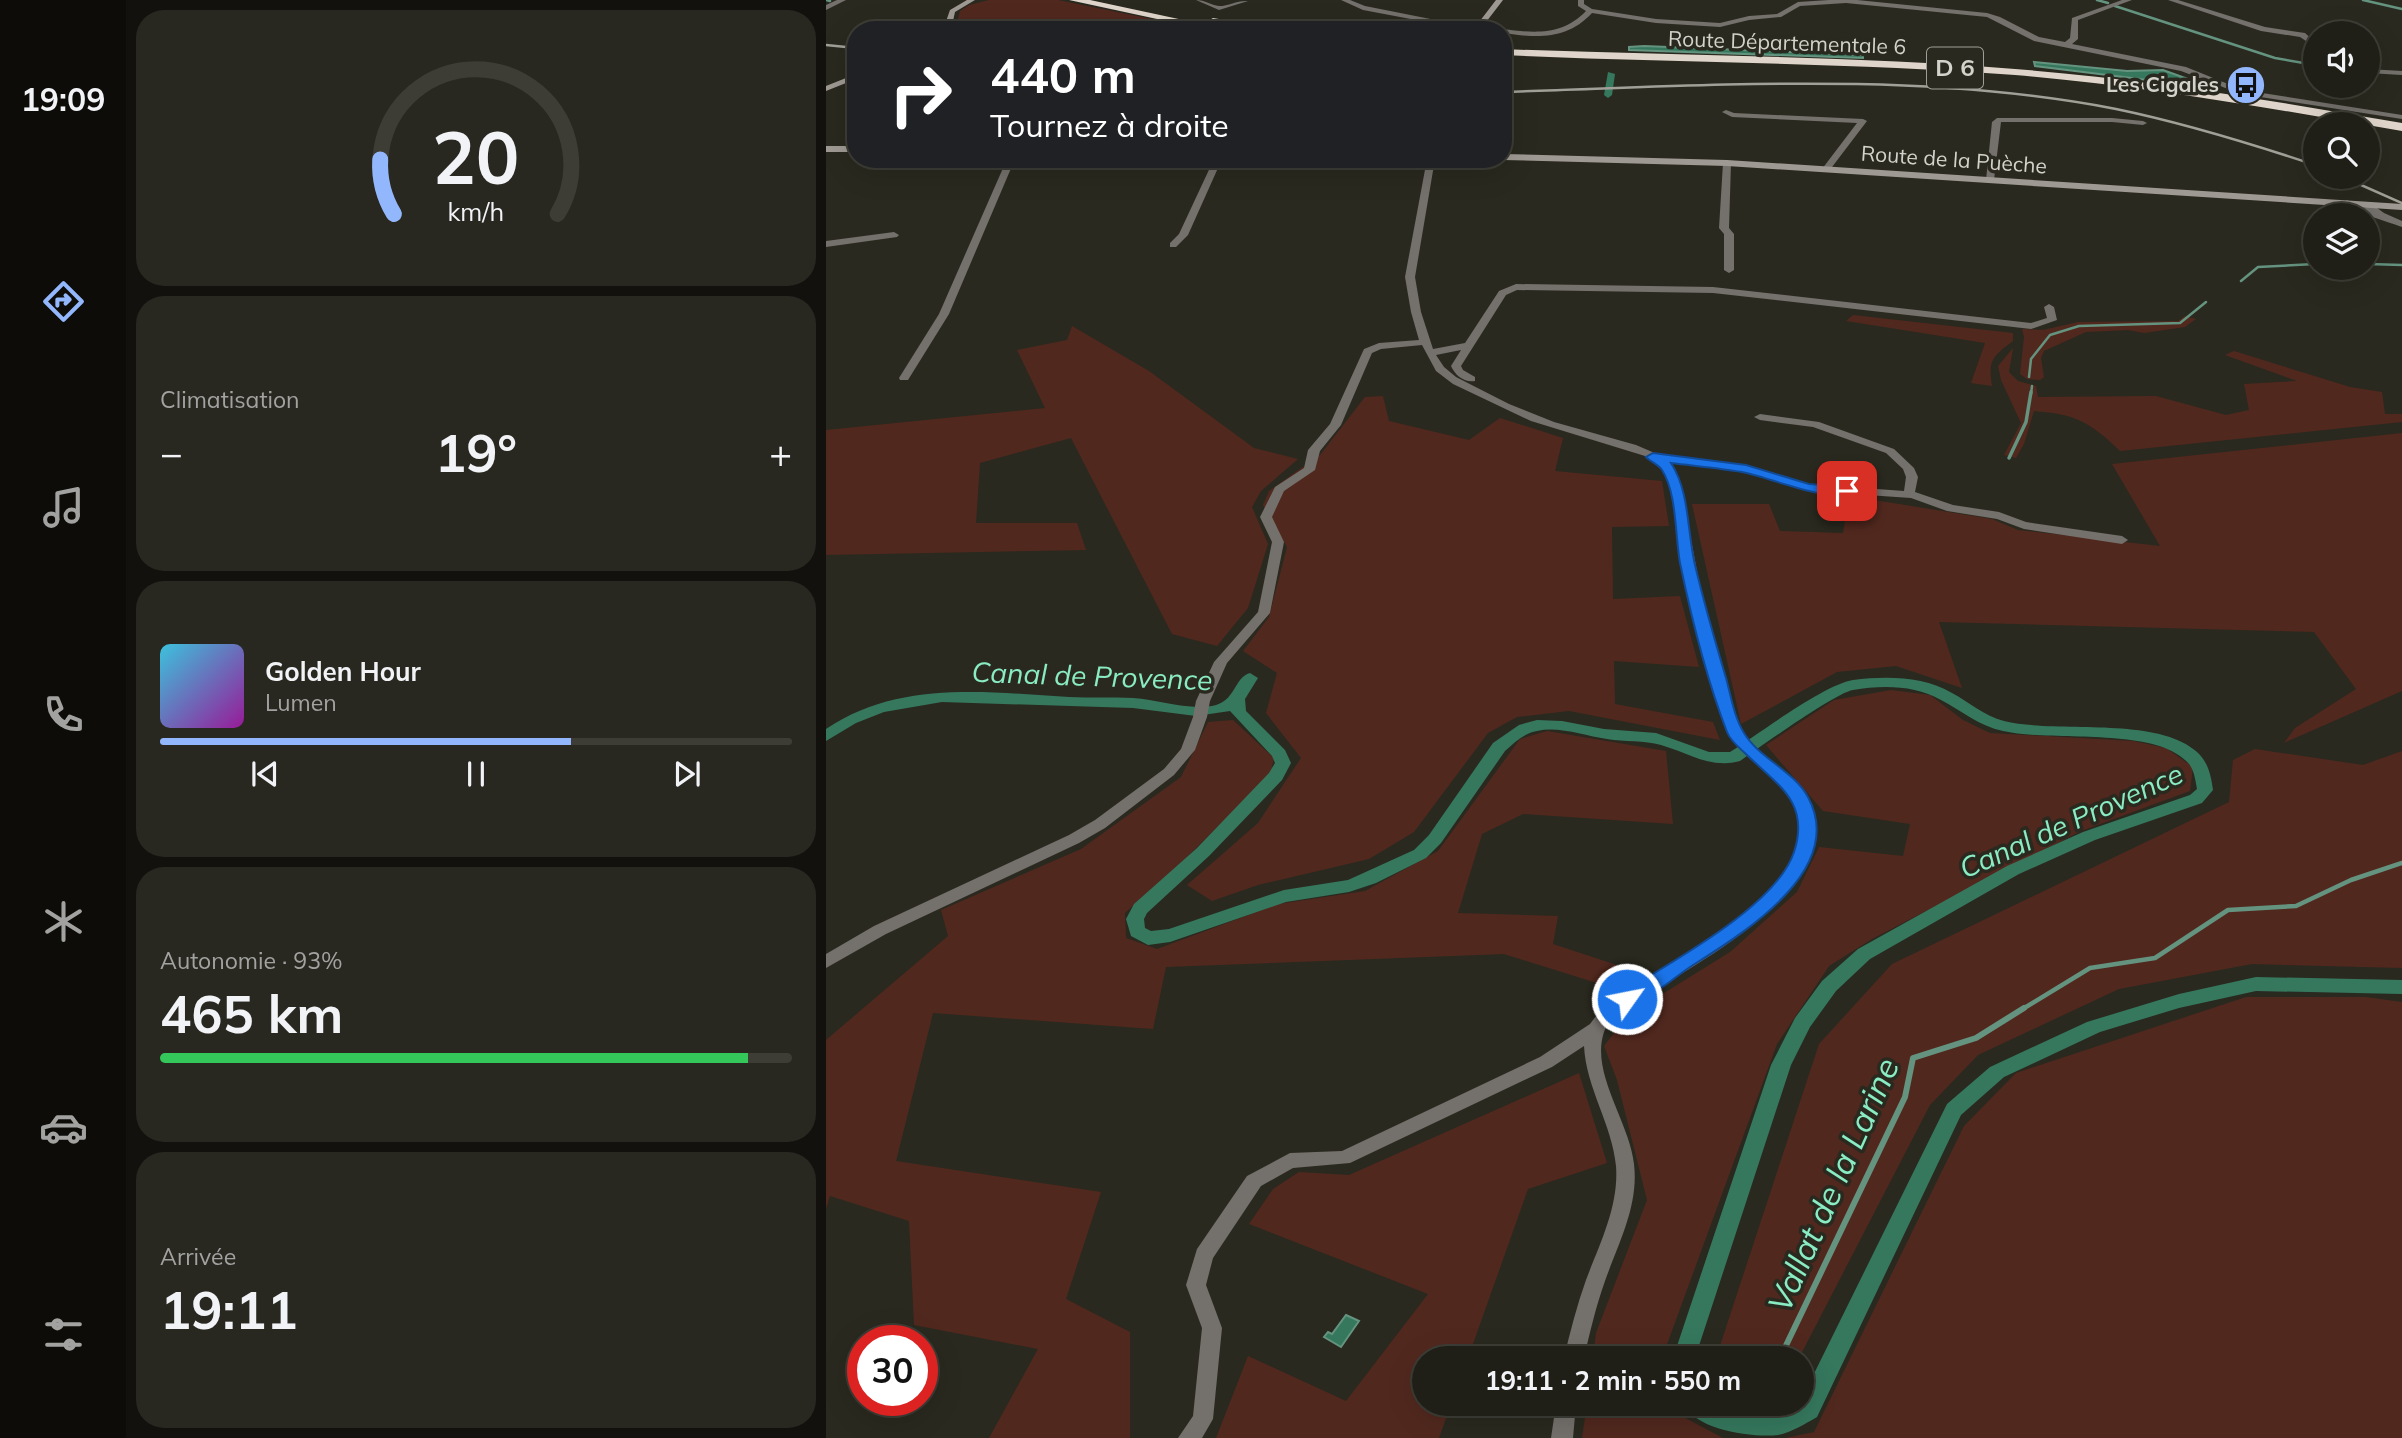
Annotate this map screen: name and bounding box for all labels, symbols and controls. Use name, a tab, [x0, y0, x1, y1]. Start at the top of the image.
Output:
map controls	[2303, 21, 2380, 280]
button: sound	[2303, 21, 2380, 98]
street label: Route Départementale 6	[1667, 25, 1907, 59]
text: 440 m	[990, 44, 1136, 105]
road number: D 6	[1927, 47, 1983, 88]
icon: right	[875, 49, 966, 140]
bus stop icon: Les Cigales	[2225, 64, 2267, 106]
place label: Les Cigales	[2106, 71, 2219, 97]
text: 19:09	[21, 79, 105, 119]
text: Tournez à droite	[990, 105, 1229, 145]
text: 20	[432, 111, 520, 202]
button: search	[2303, 112, 2380, 189]
street label: Route de la Puèche	[1860, 140, 2048, 178]
text: km/h	[448, 196, 504, 227]
button: layers	[2303, 203, 2380, 280]
icon: directions	[39, 277, 88, 326]
text: Climatisation	[160, 385, 300, 414]
text: 19°	[435, 420, 517, 485]
text: −	[160, 429, 183, 477]
text: +	[769, 429, 792, 477]
pin	[1817, 461, 1877, 521]
icon: arrive	[1828, 472, 1866, 510]
icon: music	[39, 483, 88, 532]
water label: Canal de Provence	[971, 654, 1213, 697]
text: Golden Hour	[265, 655, 421, 688]
text: Lumen	[265, 688, 337, 717]
icon: phone	[39, 690, 88, 739]
icon: previous	[246, 755, 284, 793]
icon: pause	[457, 755, 495, 793]
icon: next	[668, 755, 706, 793]
water label: Canal de Provence	[1954, 756, 2188, 886]
icon: climate	[39, 897, 88, 946]
text: Autonomie · 93%	[160, 946, 343, 975]
position arrow	[1590, 962, 1664, 1036]
text: 465 km	[160, 981, 343, 1046]
water label: Vallat de la Larine	[1758, 1051, 1907, 1318]
icon: car	[39, 1103, 88, 1152]
text: Arrivée	[160, 1242, 236, 1271]
text: 19:11	[160, 1277, 298, 1342]
icon: filters	[39, 1310, 88, 1359]
speed limit sign: 30	[847, 1325, 938, 1416]
text: 19:11 · 2 min · 550 m	[1485, 1364, 1741, 1397]

